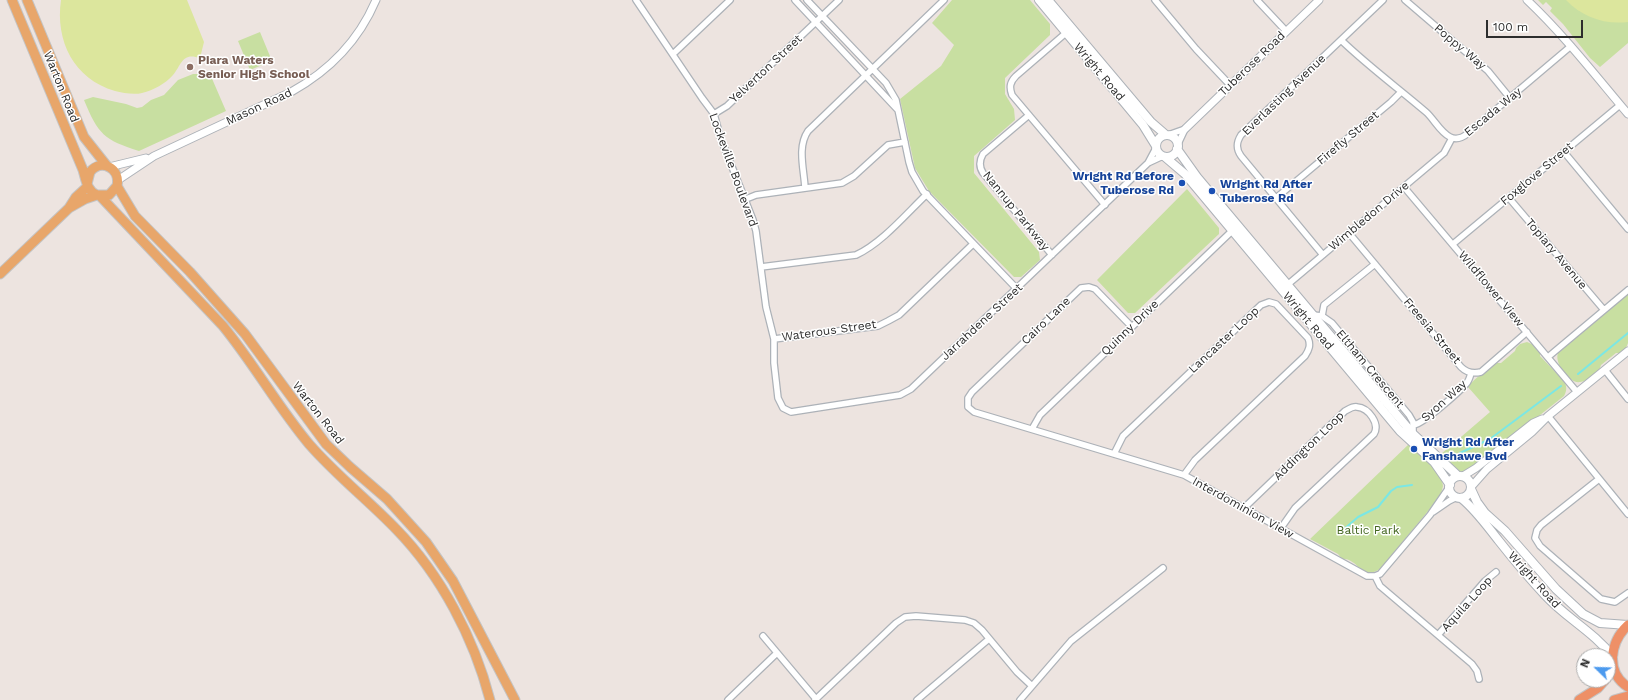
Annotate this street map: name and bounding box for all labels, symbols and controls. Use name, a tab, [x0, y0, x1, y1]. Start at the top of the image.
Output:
scale bar	[1488, 12, 1585, 38]
text: 100 m	[1493, 20, 1528, 34]
street label: Poppy Way	[1431, 21, 1489, 73]
street label: Tuberose Road	[1216, 29, 1288, 99]
street label: Yelverton Street	[727, 32, 805, 106]
street label: Wright Road	[1071, 40, 1127, 104]
street label: Warton Road	[40, 49, 82, 125]
street label: Everlasting Avenue	[1239, 51, 1329, 139]
place label: Piara Waters Senior High School	[198, 53, 310, 81]
marker: Piara Waters Senior High School	[185, 62, 195, 72]
street label: Mason Road	[224, 85, 294, 129]
street label: Escada Way	[1461, 85, 1525, 139]
street label: Firefly Street	[1314, 108, 1382, 168]
street label: Lockeville Boulevard	[706, 111, 760, 229]
street label: Foxglove Street	[1498, 139, 1576, 209]
street label: Nannup Parkway	[980, 168, 1052, 254]
place label: Wright Rd Before Tuberose Rd	[1072, 169, 1174, 197]
place label: Wright Rd After Tuberose Rd	[1220, 177, 1312, 205]
marker: Wright Rd Before Tuberose Rd	[1177, 178, 1187, 188]
street label: Wimbledon Drive	[1326, 178, 1412, 254]
marker: Wright Rd After Tuberose Rd	[1207, 186, 1217, 196]
street label: Topiary Avenue	[1522, 216, 1590, 292]
street label: Wildflower View	[1455, 248, 1527, 330]
street label: Jarrahdene Street	[938, 281, 1026, 363]
street label: Wright Road	[1280, 289, 1336, 353]
street label: Cairo Lane	[1019, 294, 1073, 348]
street label: Freesia Street	[1400, 295, 1464, 367]
street label: Quinny Drive	[1098, 297, 1162, 359]
street label: Lancaster Loop	[1186, 304, 1262, 376]
street label: Waterous Street	[781, 317, 877, 345]
street label: Eltham Crescent	[1333, 327, 1407, 411]
street label: Syon Way	[1418, 377, 1470, 425]
street label: Warton Road	[289, 379, 347, 447]
street label: Addington Loop	[1271, 409, 1347, 483]
place label: Wright Rd After Fanshawe Bvd	[1422, 435, 1514, 463]
marker: Wright Rd After Fanshawe Bvd	[1409, 444, 1419, 454]
street label: Interdominion View	[1190, 474, 1296, 542]
park label: Baltic Park	[1337, 523, 1399, 537]
street label: Wright Road	[1505, 549, 1563, 611]
street label: Aquila Loop	[1438, 573, 1496, 635]
north arrow	[1576, 648, 1616, 688]
text: N	[1578, 657, 1593, 670]

